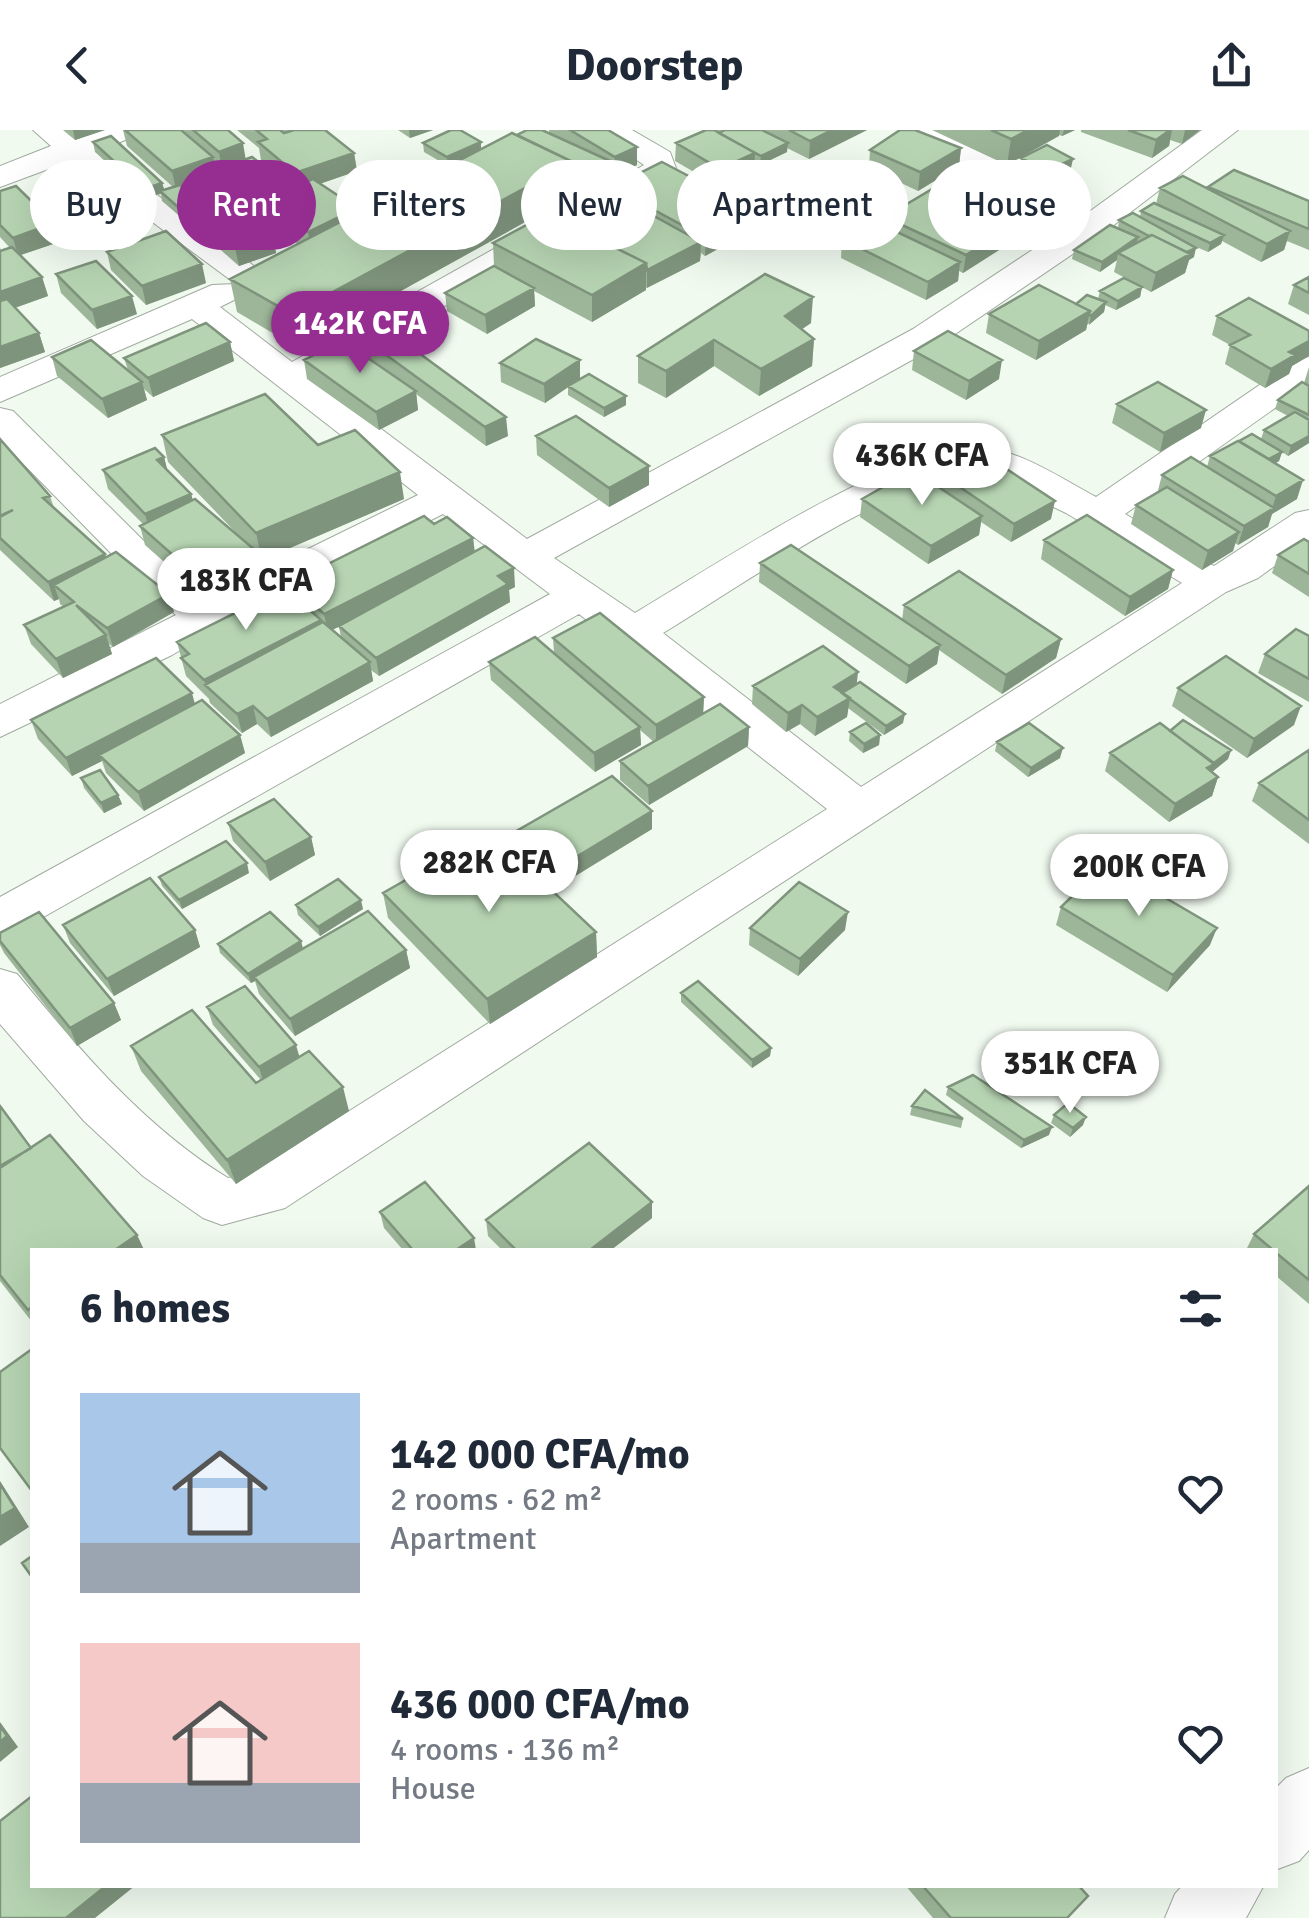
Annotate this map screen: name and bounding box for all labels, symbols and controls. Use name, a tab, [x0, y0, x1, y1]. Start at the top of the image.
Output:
icon: back	[50, 38, 105, 93]
text: Doorstep	[566, 38, 743, 93]
icon: share	[1204, 38, 1259, 93]
chip: Buy	[30, 160, 157, 250]
chip: Rent	[177, 160, 316, 250]
chip: Filters	[336, 160, 501, 250]
chip: New	[521, 160, 657, 250]
chip: Apartment	[677, 160, 908, 250]
chip: House	[928, 160, 1091, 250]
pin: 142K CFA	[257, 291, 463, 376]
text: 142K CFA	[293, 304, 427, 343]
pin: 436K CFA	[819, 423, 1025, 508]
text: 436K CFA	[855, 436, 989, 475]
pin: 183K CFA	[143, 548, 349, 633]
text: 183K CFA	[179, 561, 313, 600]
pin: 282K CFA	[386, 830, 592, 915]
pin: 200K CFA	[1036, 834, 1242, 919]
text: 282K CFA	[422, 843, 556, 882]
text: 200K CFA	[1072, 847, 1206, 886]
pin: 351K CFA	[967, 1031, 1173, 1116]
text: 351K CFA	[1003, 1044, 1137, 1083]
icon: filters	[1173, 1281, 1228, 1336]
text: 6 homes	[80, 1283, 230, 1334]
text: 142 000 CFA/mo	[390, 1429, 690, 1480]
icon: home	[160, 1433, 280, 1553]
icon: heart	[1173, 1466, 1228, 1521]
text: 2 rooms · 62 m²	[390, 1480, 603, 1519]
text: Apartment	[390, 1519, 537, 1558]
text: 436 000 CFA/mo	[390, 1679, 690, 1730]
icon: home	[160, 1683, 280, 1803]
icon: heart	[1173, 1716, 1228, 1771]
text: 4 rooms · 136 m²	[390, 1730, 620, 1769]
text: House	[390, 1769, 476, 1808]

